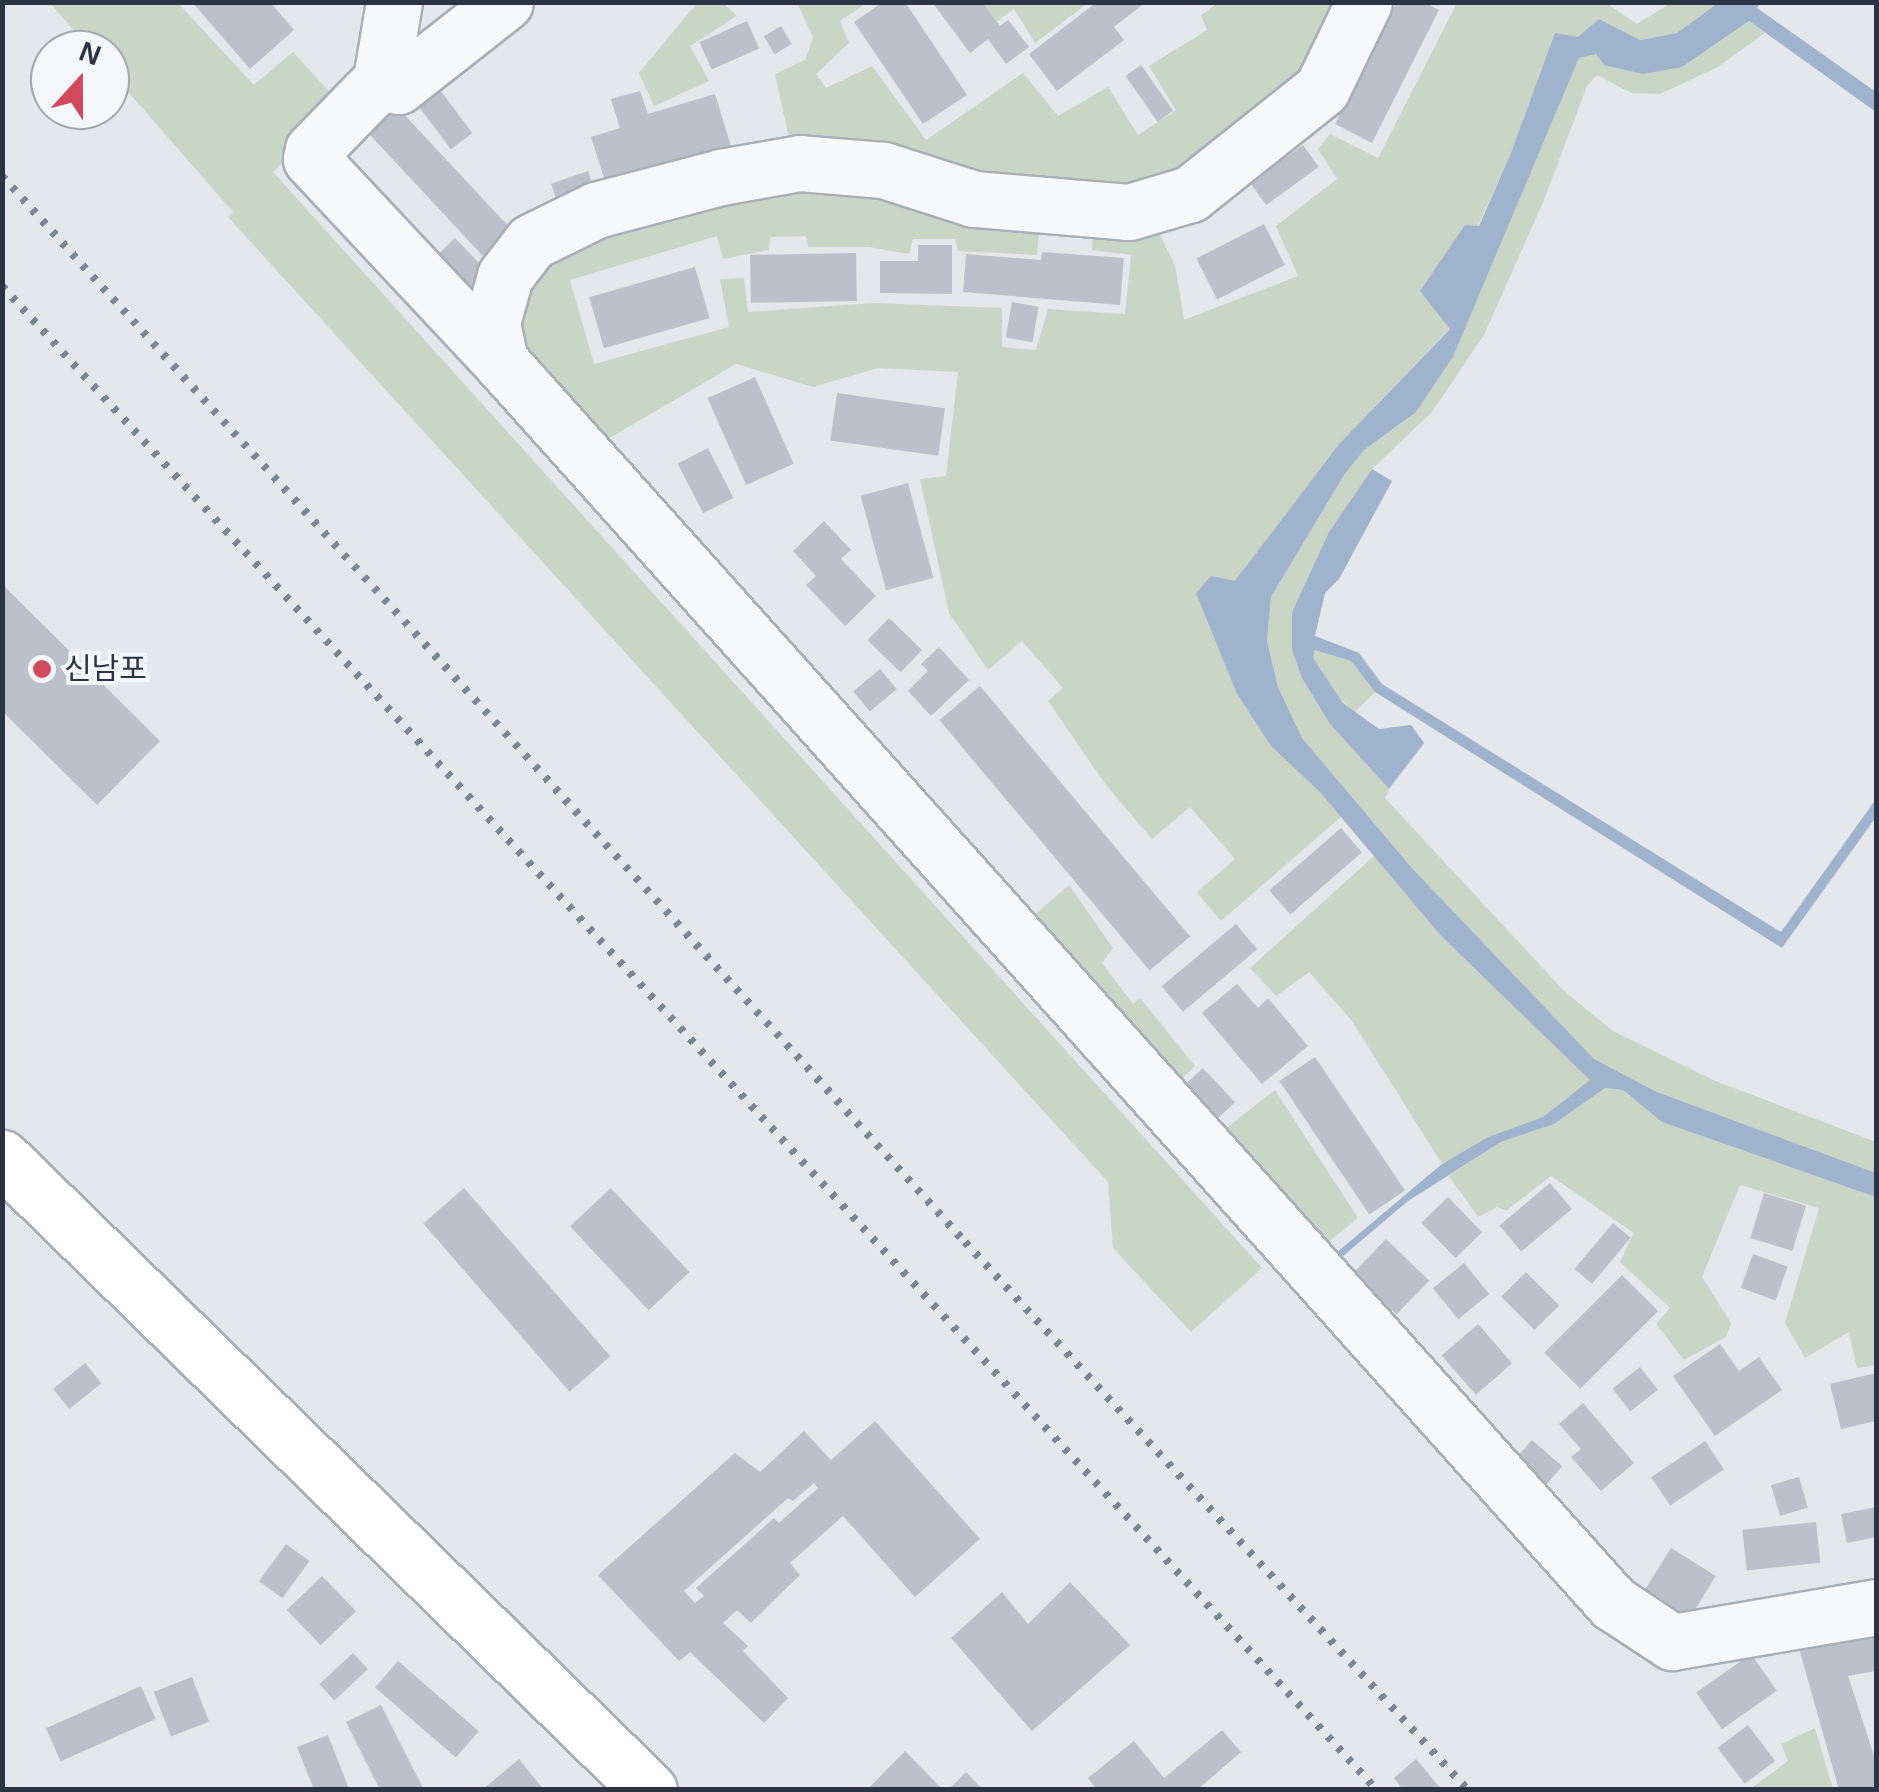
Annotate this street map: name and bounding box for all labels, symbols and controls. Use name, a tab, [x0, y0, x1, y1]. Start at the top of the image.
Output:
north arrow	[30, 30, 130, 130]
text: N	[75, 35, 105, 71]
place label: 신남포	[64, 651, 147, 687]
marker: 신남포	[29, 656, 55, 682]

